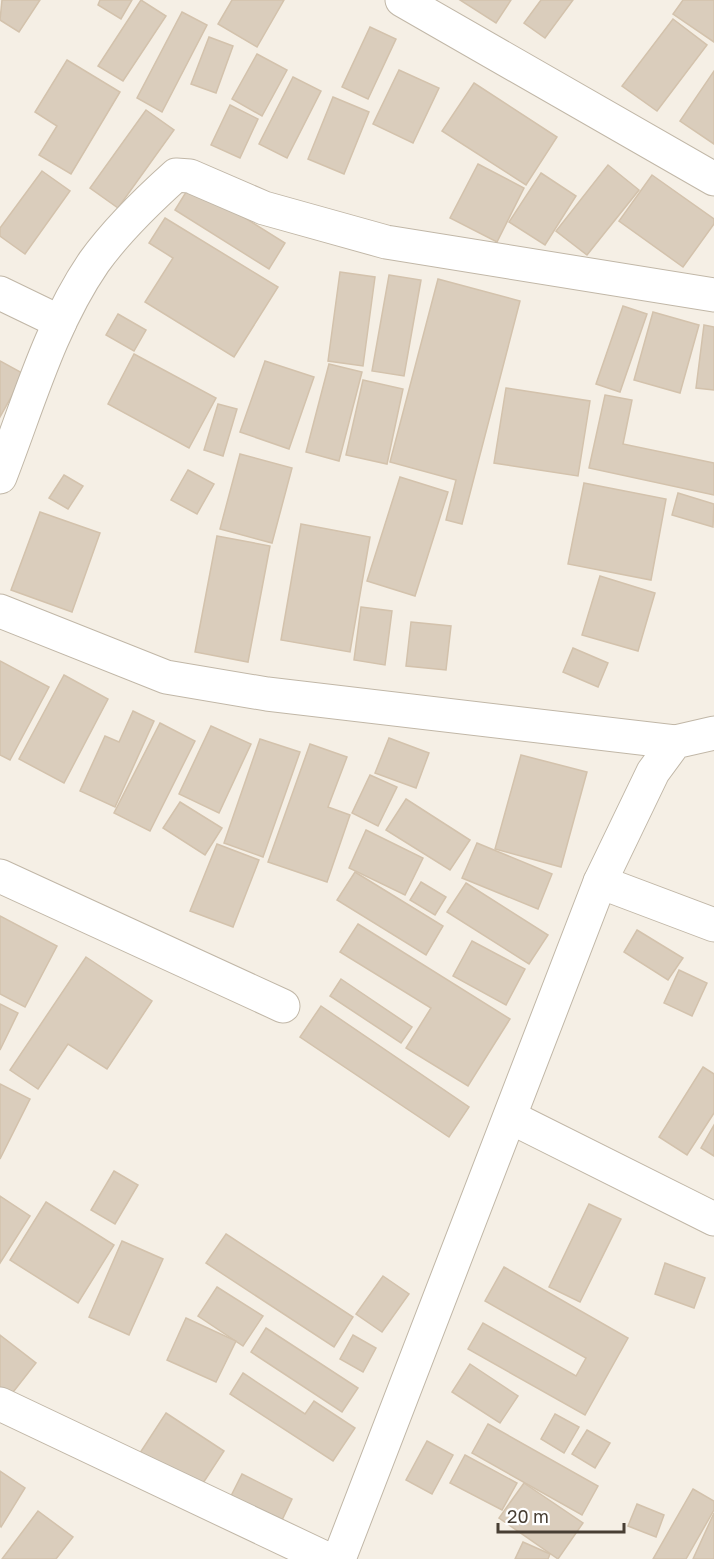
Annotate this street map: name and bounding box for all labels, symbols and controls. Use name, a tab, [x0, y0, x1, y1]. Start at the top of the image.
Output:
scale bar	[498, 1496, 624, 1534]
text: 20 m	[507, 1505, 549, 1527]

